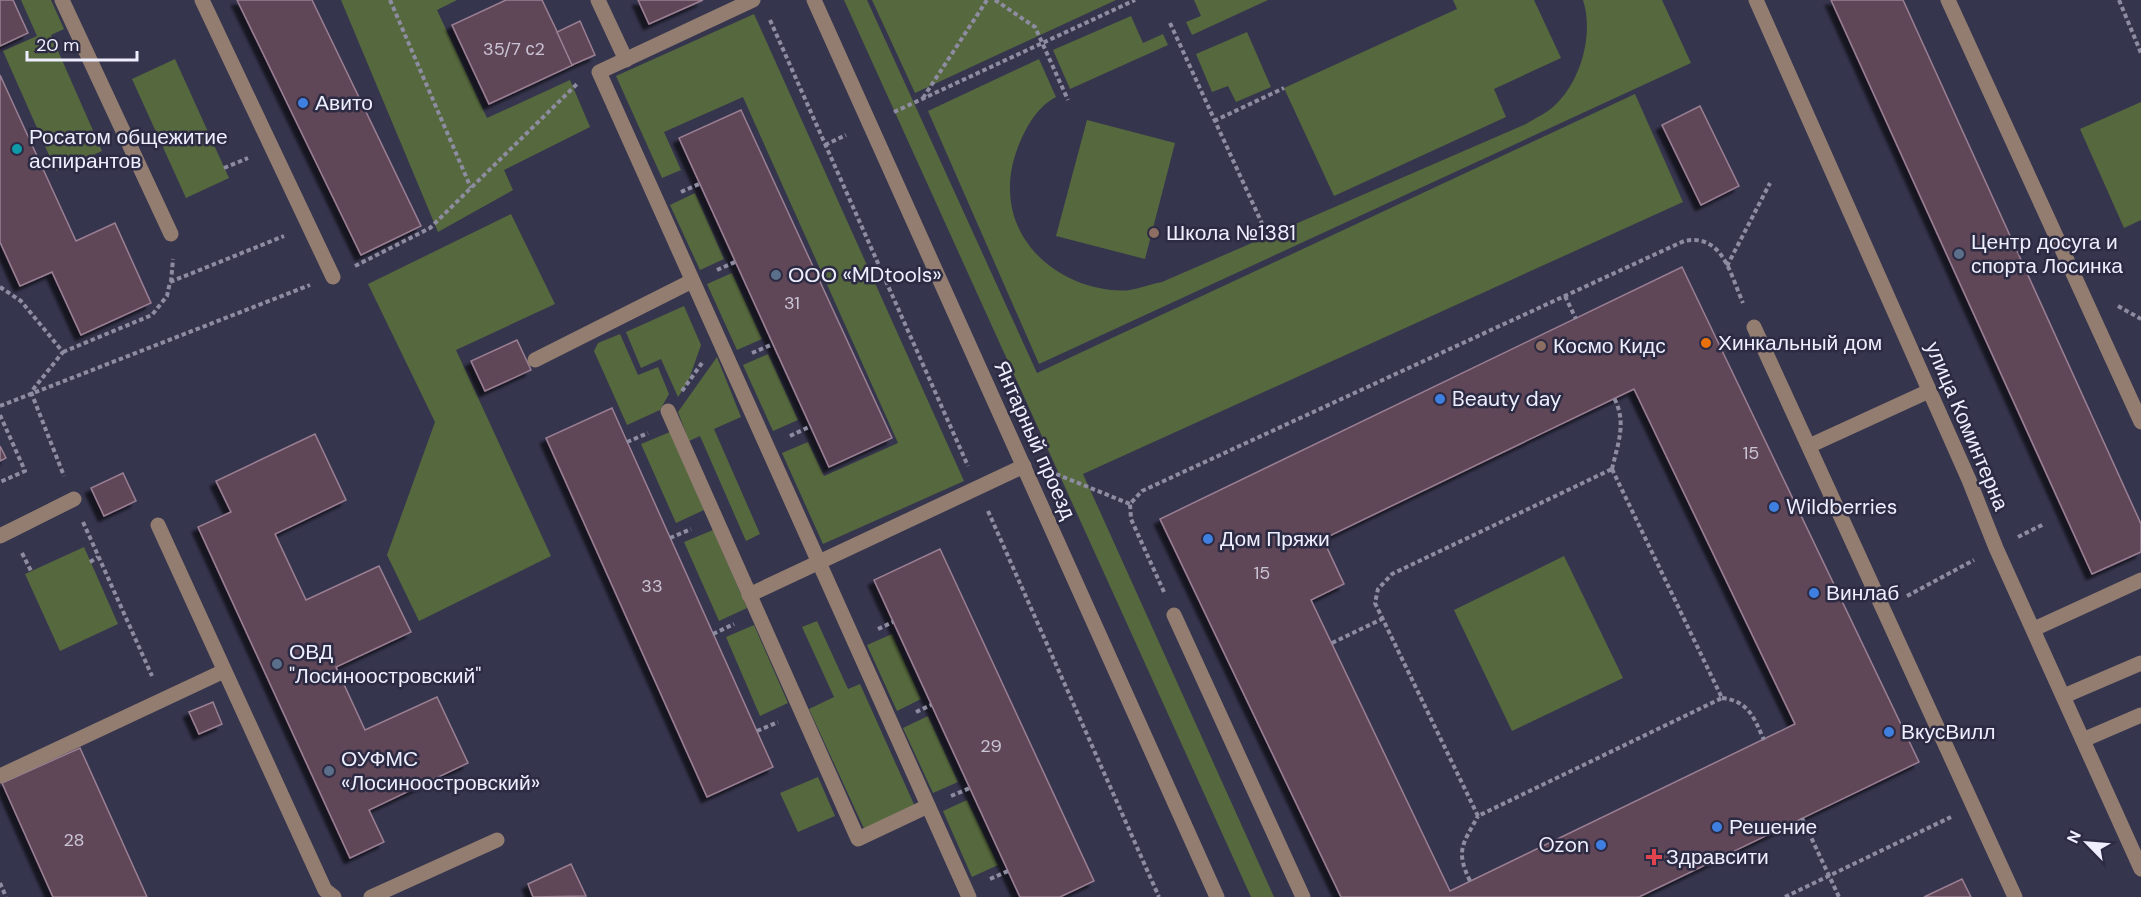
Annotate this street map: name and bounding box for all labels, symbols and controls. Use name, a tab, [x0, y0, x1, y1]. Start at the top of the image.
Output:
scale bar	[27, 24, 136, 62]
text: 20 m	[36, 33, 79, 57]
house number: 35/7 с2	[483, 37, 545, 61]
place label: Авито	[315, 89, 373, 117]
marker: Авито	[296, 96, 310, 110]
place label: Росатом общежитие аспирантов	[29, 123, 228, 175]
marker: Росатом общежитие аспирантов	[10, 142, 24, 156]
place label: Школа №1381	[1166, 219, 1296, 247]
marker: Школа №1381	[1147, 226, 1161, 240]
place label: Центр досуга и спорта Лосинка	[1971, 228, 2123, 280]
marker: Центр досуга и спорта Лосинка	[1952, 247, 1966, 261]
place label: ООО «MDtools»	[788, 261, 942, 289]
marker: ООО «MDtools»	[769, 268, 783, 282]
house number: 31	[784, 291, 800, 315]
place label: Хинкальный дом	[1718, 329, 1882, 357]
place label: Космо Кидс	[1553, 332, 1666, 360]
marker: Хинкальный дом	[1699, 336, 1713, 350]
street label: улица Коминтерна	[1919, 337, 2015, 515]
marker: Космо Кидс	[1534, 339, 1548, 353]
street label: Янтарный проезд	[987, 356, 1083, 524]
place label: Beauty day	[1452, 385, 1562, 413]
marker: Beauty day	[1433, 392, 1447, 406]
house number: 15	[1743, 441, 1759, 465]
place label: Wildberries	[1786, 493, 1897, 521]
marker: Wildberries	[1767, 500, 1781, 514]
place label: Дом Пряжи	[1220, 525, 1330, 553]
marker: Дом Пряжи	[1201, 532, 1215, 546]
house number: 15	[1254, 561, 1270, 585]
house number: 33	[641, 574, 663, 598]
place label: Винлаб	[1826, 579, 1899, 607]
marker: Винлаб	[1807, 586, 1821, 600]
place label: ОВД "Лосиноостровский"	[289, 638, 481, 690]
marker: ОВД "Лосиноостровский"	[270, 657, 284, 671]
place label: ВкусВилл	[1901, 718, 1995, 746]
marker: ВкусВилл	[1882, 725, 1896, 739]
house number: 29	[980, 734, 1002, 758]
place label: ОУФМС «Лосиноостровский»	[341, 745, 540, 797]
marker: ОУФМС «Лосиноостровский»	[322, 764, 336, 778]
place label: Решение	[1729, 813, 1817, 841]
north arrow	[2057, 813, 2117, 873]
marker: Решение	[1710, 820, 1724, 834]
text: N	[2062, 827, 2086, 847]
house number: 28	[63, 828, 85, 852]
place label: Ozon	[1539, 831, 1589, 859]
marker: Ozon	[1594, 838, 1608, 852]
place label: Здравсити	[1666, 843, 1769, 871]
marker: Здравсити	[1647, 850, 1661, 864]

